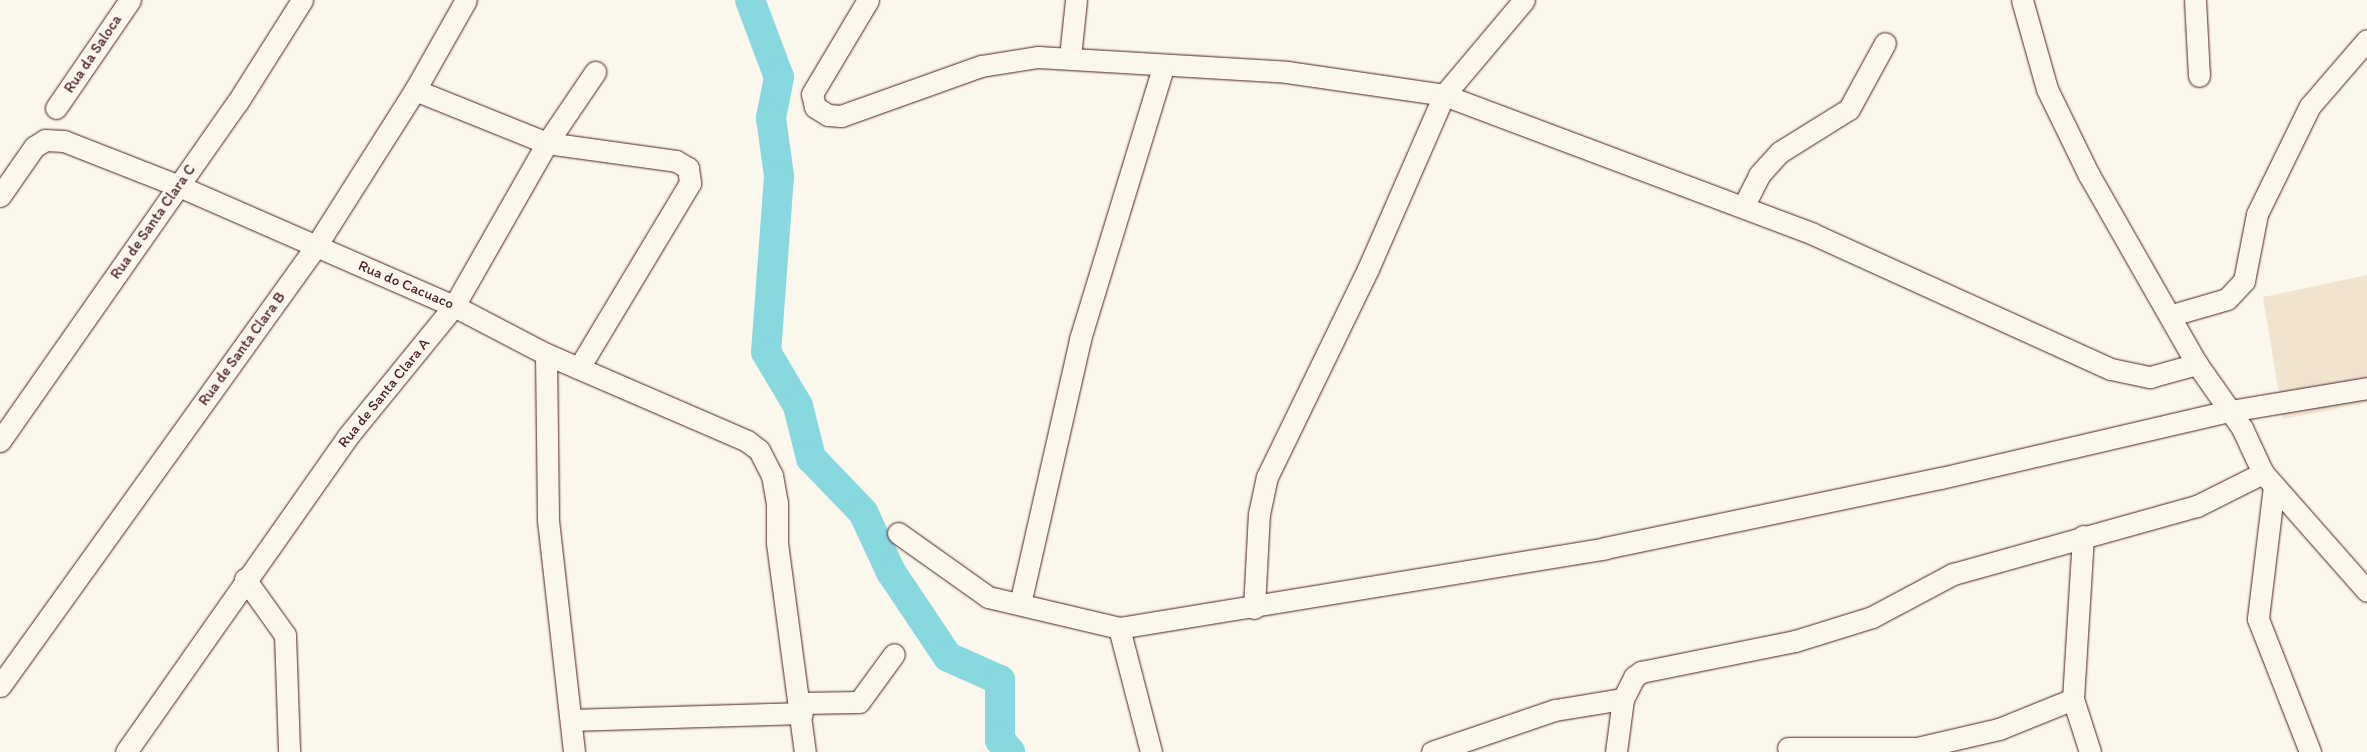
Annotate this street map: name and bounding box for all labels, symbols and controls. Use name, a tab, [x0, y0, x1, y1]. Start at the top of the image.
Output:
street label: Rua da Saloca	[60, 12, 126, 96]
street label: Rua de Santa Clara C	[107, 161, 199, 283]
street label: Rua do Cacuaco	[355, 257, 457, 313]
street label: Rua de Santa Clara B	[195, 289, 289, 409]
street label: Rua de Santa Clara A	[334, 335, 434, 451]

